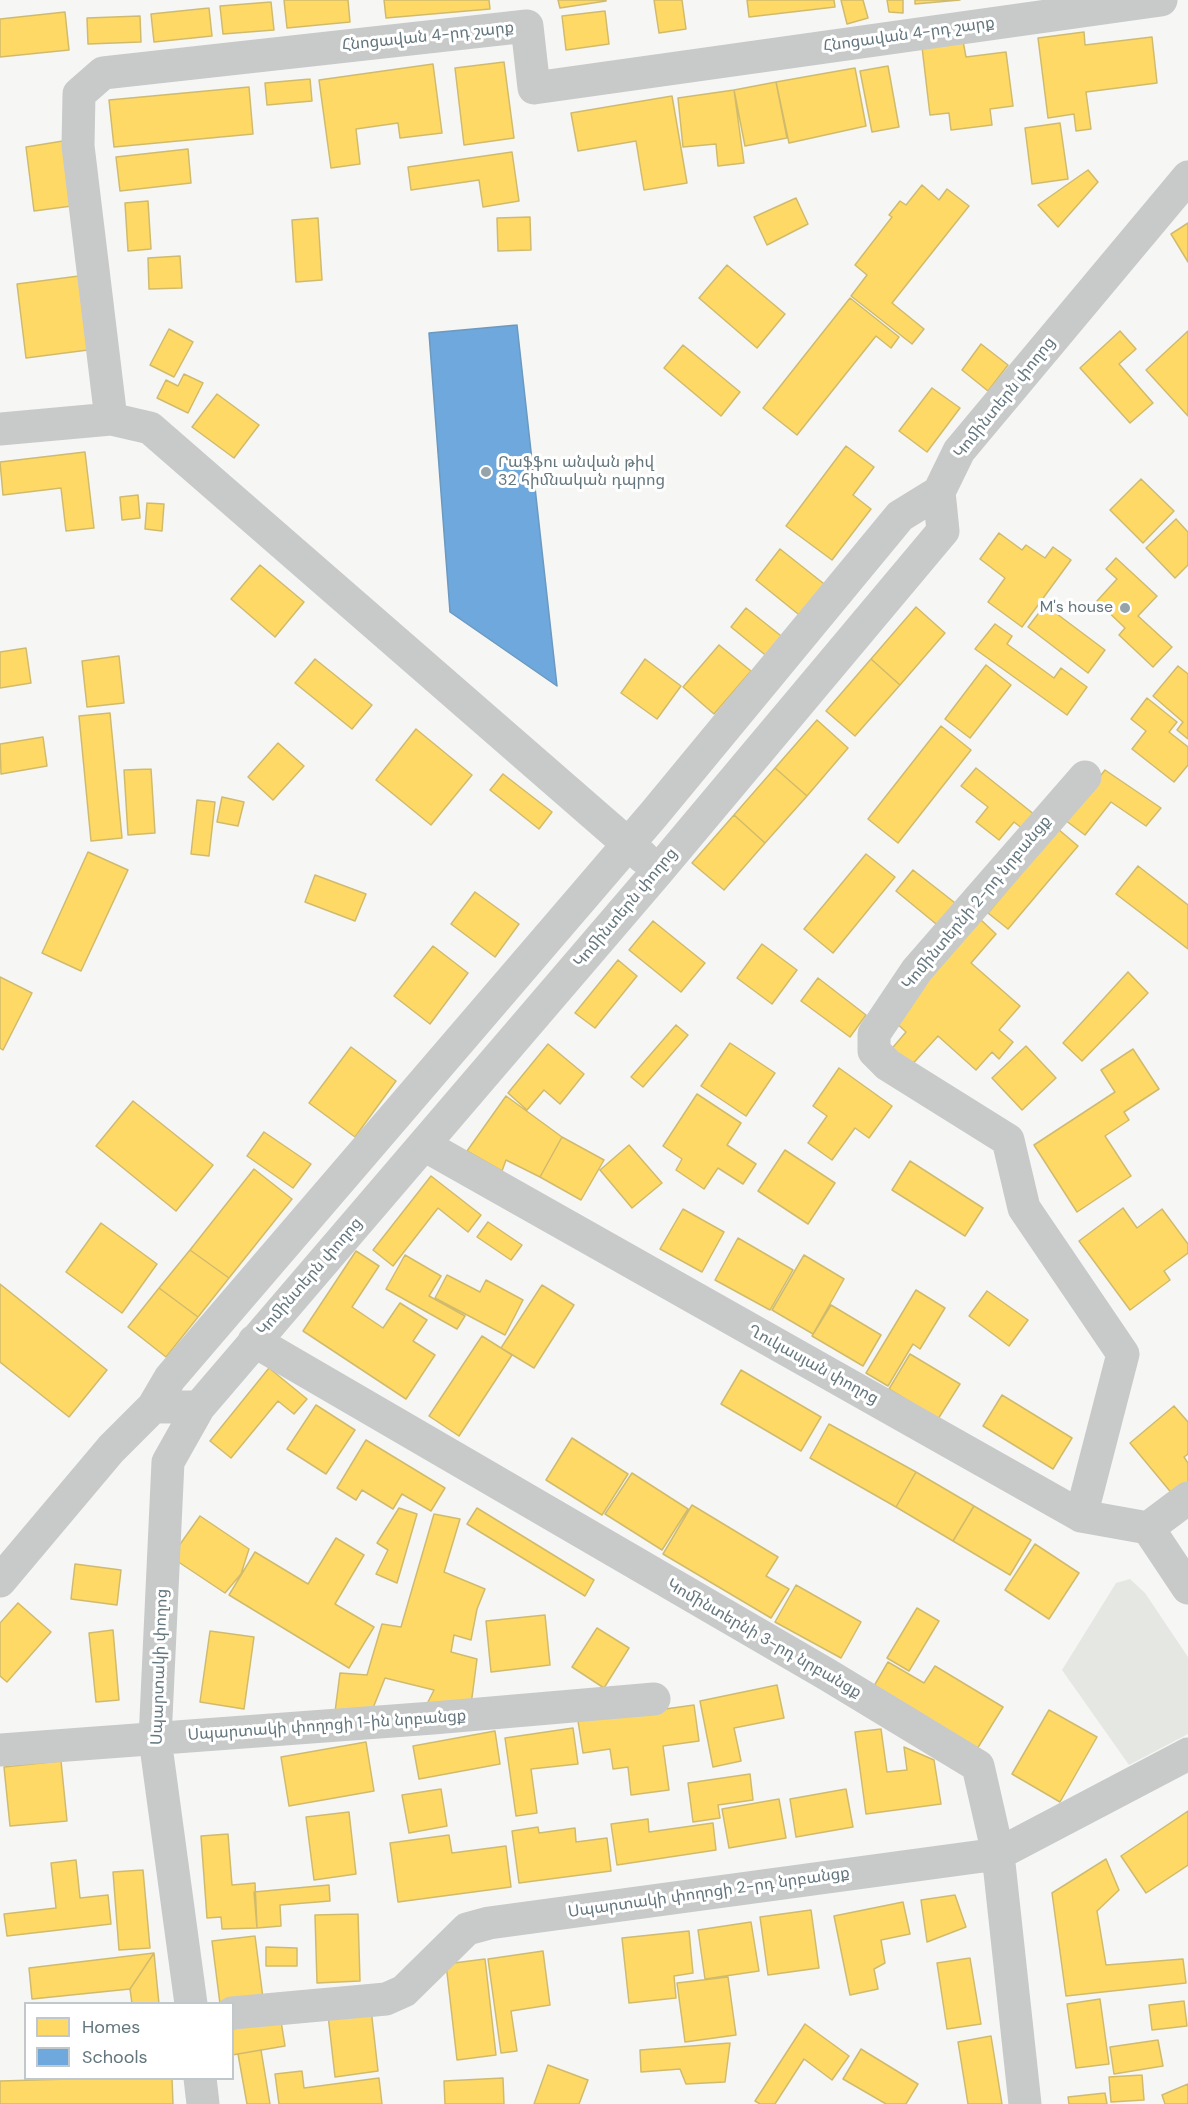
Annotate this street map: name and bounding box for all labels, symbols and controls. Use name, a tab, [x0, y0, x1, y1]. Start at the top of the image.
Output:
street label: Հնոցավան 4-րդ շարք	[822, 13, 996, 57]
street label: Հնոցավան 4-րդ շարք	[341, 18, 515, 56]
street label: Կոմինտերն փողոց	[950, 333, 1060, 463]
place label: Րաֆֆու անվան թիվ 32 հիմնական դպրոց	[498, 453, 665, 491]
marker: Րաֆֆու անվան թիվ 32 հիմնական դպրոց	[479, 465, 493, 479]
place label: M's house	[1040, 598, 1113, 618]
marker: M's house	[1118, 601, 1132, 615]
street label: Կոմինտերնի 2-րդ նրբանցք	[898, 812, 1056, 994]
street label: Կոմինտերն փողոց	[570, 844, 682, 972]
street label: Կոմինտերն փողոց	[253, 1214, 367, 1340]
street label: Ղուկասյան փողոց	[744, 1321, 882, 1409]
street label: Կոմինտերնի 3-րդ նրբանցք	[663, 1575, 865, 1703]
street label: Սպարտակի փողոց	[148, 1589, 172, 1745]
street label: Սպարտակի փողոցի 1-ին նրբանցք	[187, 1707, 467, 1745]
street label: Սպարտակի փողոցի 2-րդ նրբանցք	[567, 1864, 851, 1922]
legend	[24, 2002, 234, 2080]
text: Homes	[82, 2015, 140, 2039]
text: Schools	[82, 2045, 147, 2069]

